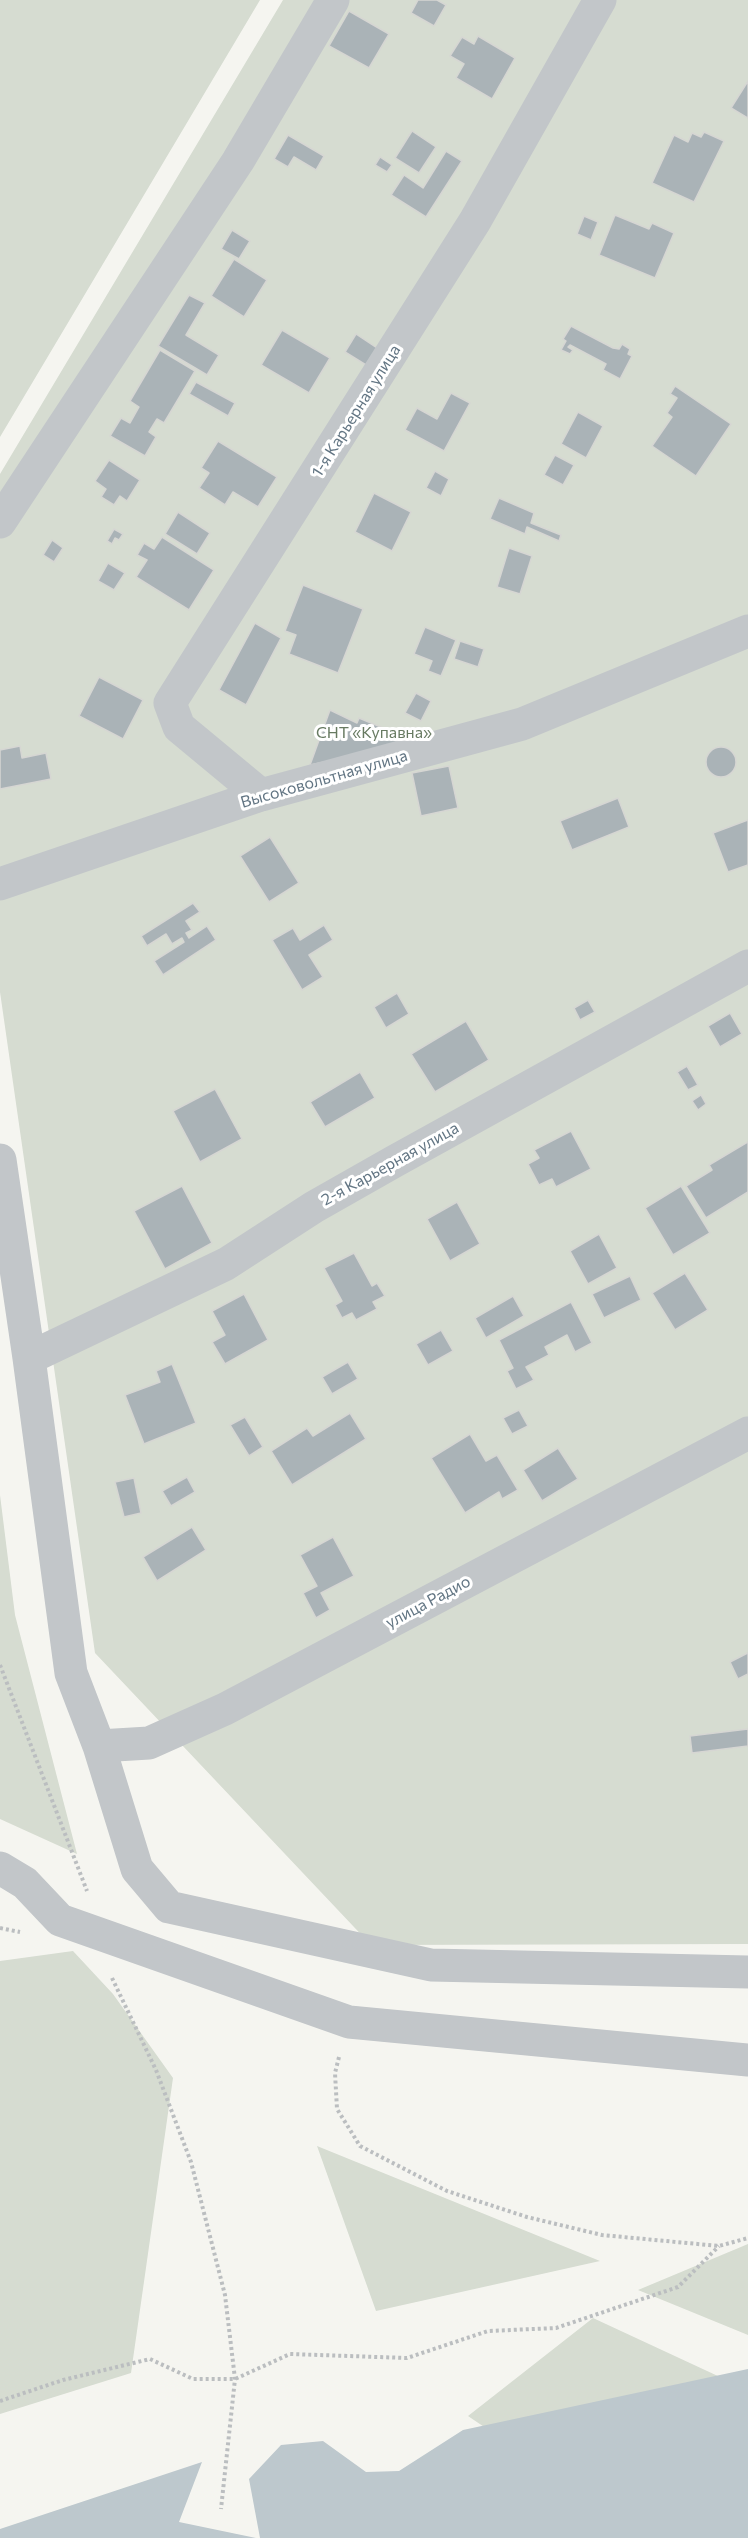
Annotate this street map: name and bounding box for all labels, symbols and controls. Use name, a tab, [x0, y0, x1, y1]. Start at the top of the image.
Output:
street label: 1-я Карьерная улица	[308, 341, 404, 481]
park label: СНТ «Купавна»	[316, 723, 432, 743]
street label: Высоковольтная улица	[238, 746, 410, 812]
street label: 2-я Карьерная улица	[318, 1118, 462, 1210]
street label: улица Радио	[382, 1572, 474, 1632]

